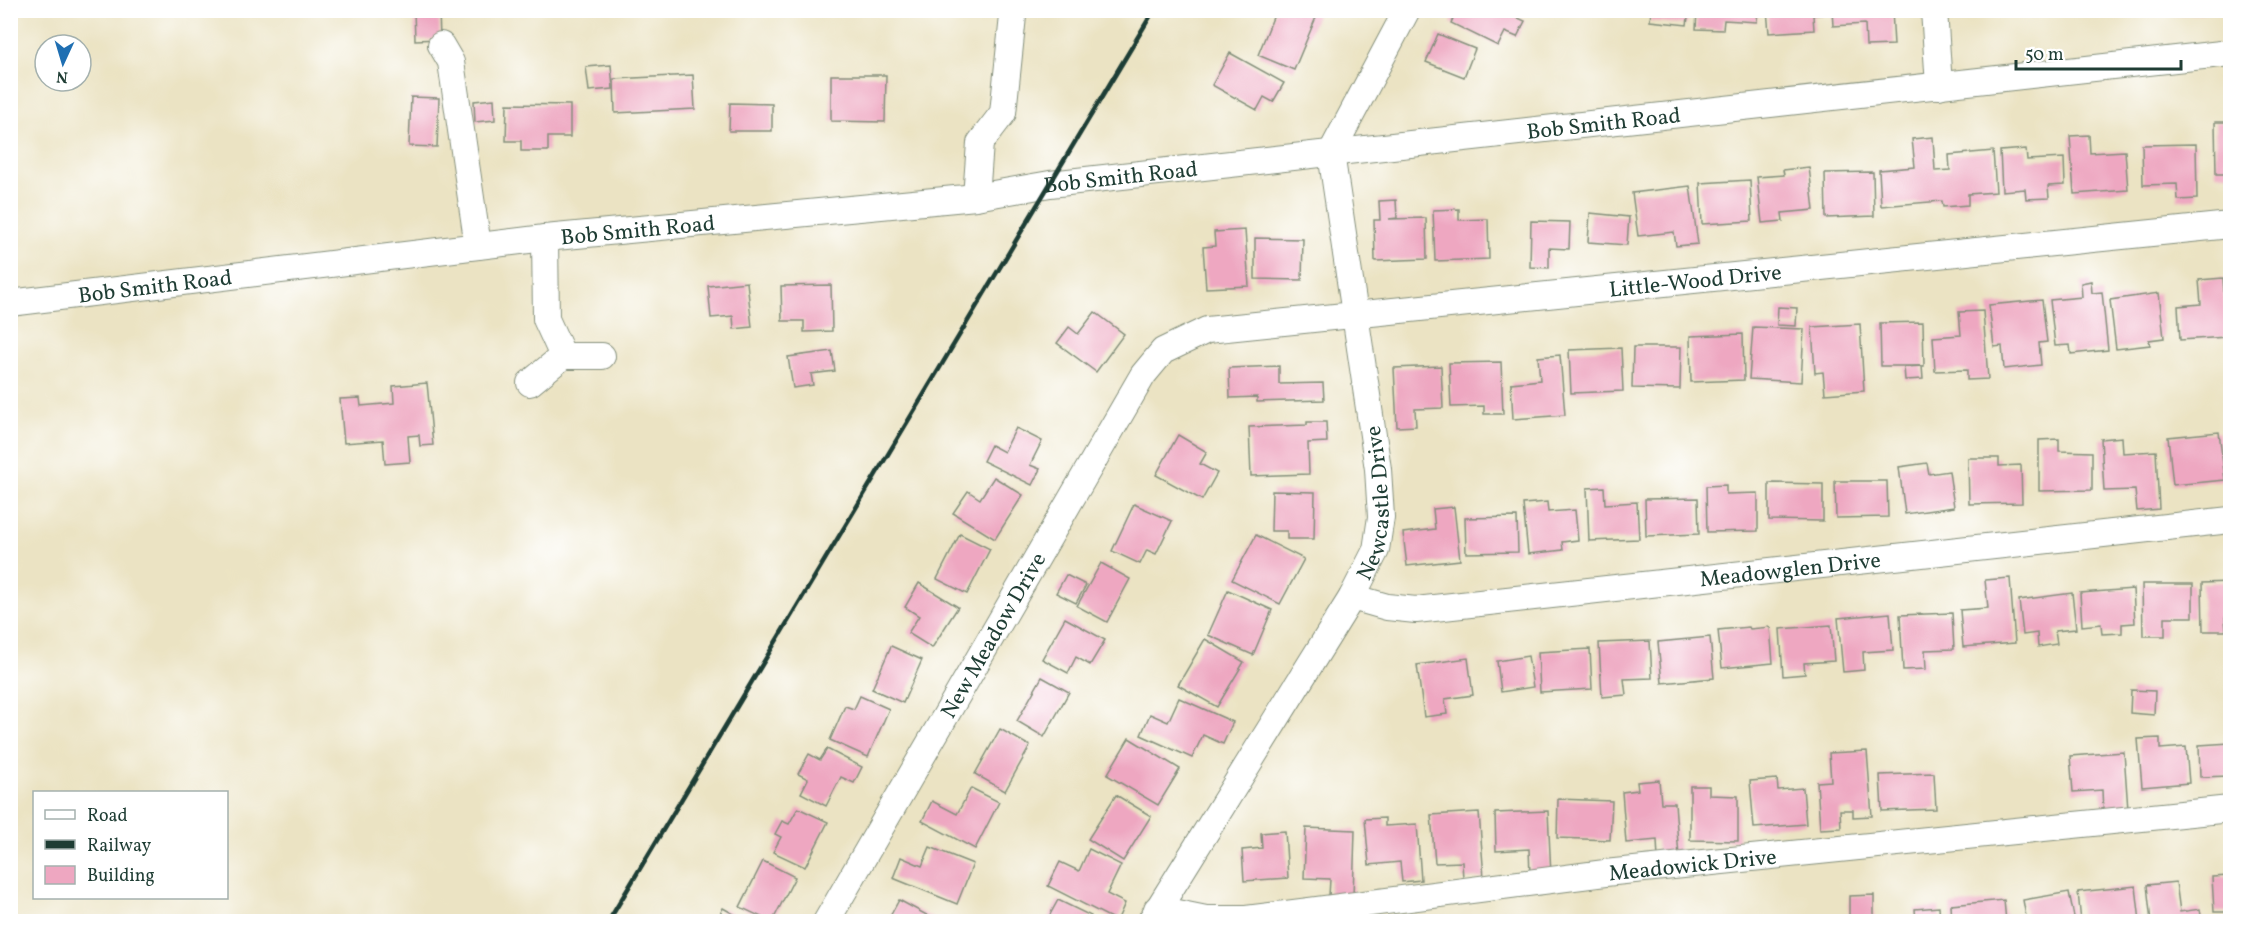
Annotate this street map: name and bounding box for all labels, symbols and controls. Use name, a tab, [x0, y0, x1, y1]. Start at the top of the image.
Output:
north arrow	[33, 33, 93, 93]
scale bar	[2016, 33, 2181, 71]
text: 50 m	[2025, 43, 2064, 68]
text: N	[55, 65, 69, 87]
street label: Bob Smith Road	[1525, 101, 1683, 149]
street label: Bob Smith Road	[1042, 155, 1200, 203]
street label: Bob Smith Road	[559, 209, 716, 254]
street label: Little-Wood Drive	[1608, 258, 1783, 307]
street label: Bob Smith Road	[76, 263, 234, 313]
street label: Newcastle Drive	[1350, 423, 1399, 586]
street label: Meadowglen Drive	[1698, 546, 1883, 597]
street label: New Meadow Drive	[934, 547, 1055, 725]
legend	[33, 791, 228, 899]
text: Road	[87, 804, 128, 829]
text: Railway	[87, 834, 151, 859]
street label: Meadowick Drive	[1607, 843, 1778, 891]
text: Building	[87, 864, 155, 889]

